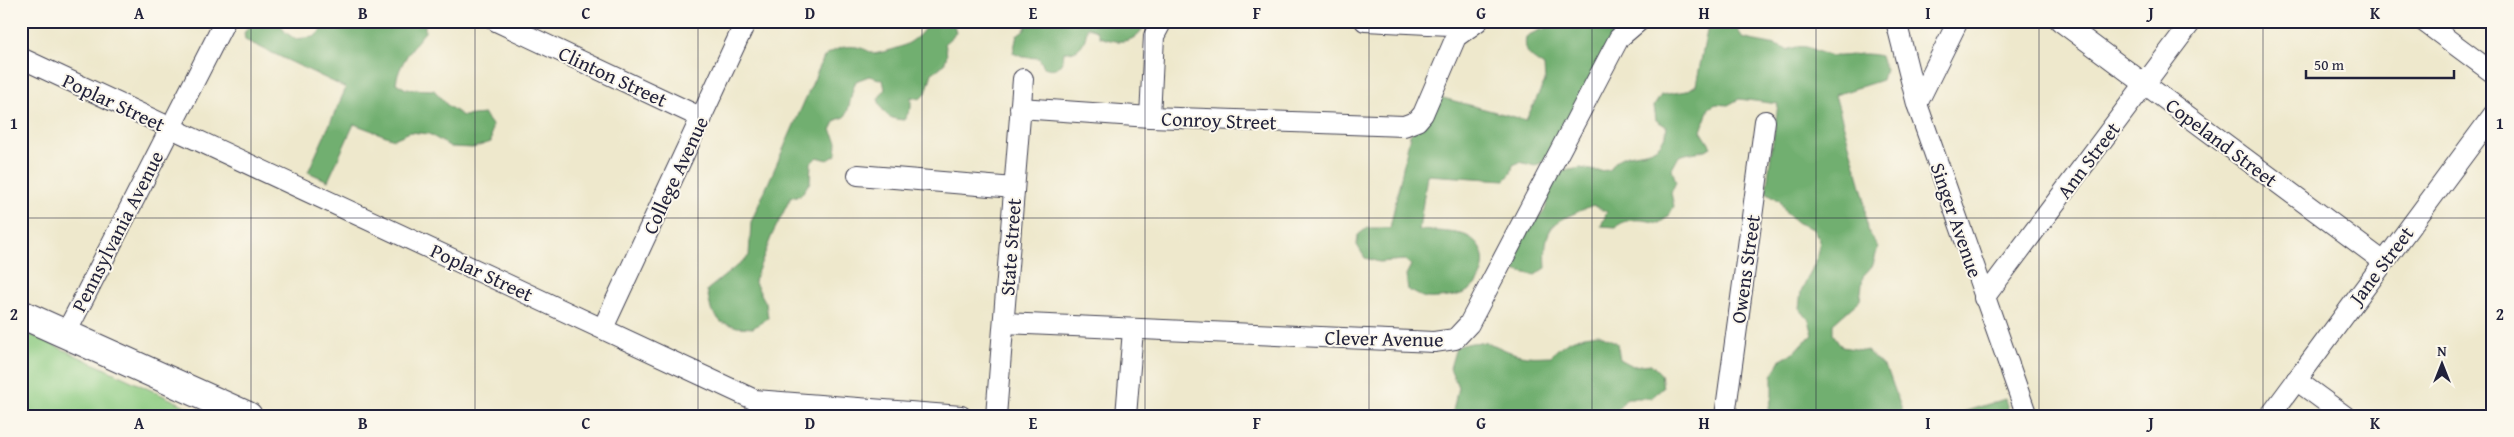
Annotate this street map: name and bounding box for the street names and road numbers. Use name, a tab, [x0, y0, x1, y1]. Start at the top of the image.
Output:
street label: Clinton Street	[554, 38, 672, 114]
street label: Poplar Street	[58, 66, 170, 138]
street label: Copeland Street	[2160, 90, 2284, 194]
street label: Conroy Street	[1161, 103, 1277, 137]
street label: College Avenue	[635, 111, 715, 239]
street label: Ann Street	[2049, 115, 2127, 205]
street label: Pennsylvania Avenue	[64, 145, 170, 317]
street label: Singer Avenue	[1924, 159, 1990, 281]
street label: State Street	[992, 197, 1028, 297]
street label: Owens Street	[1723, 213, 1767, 325]
street label: Jane Street	[2340, 220, 2420, 313]
street label: Poplar Street	[426, 236, 538, 308]
street label: Clever Avenue	[1324, 322, 1444, 354]

